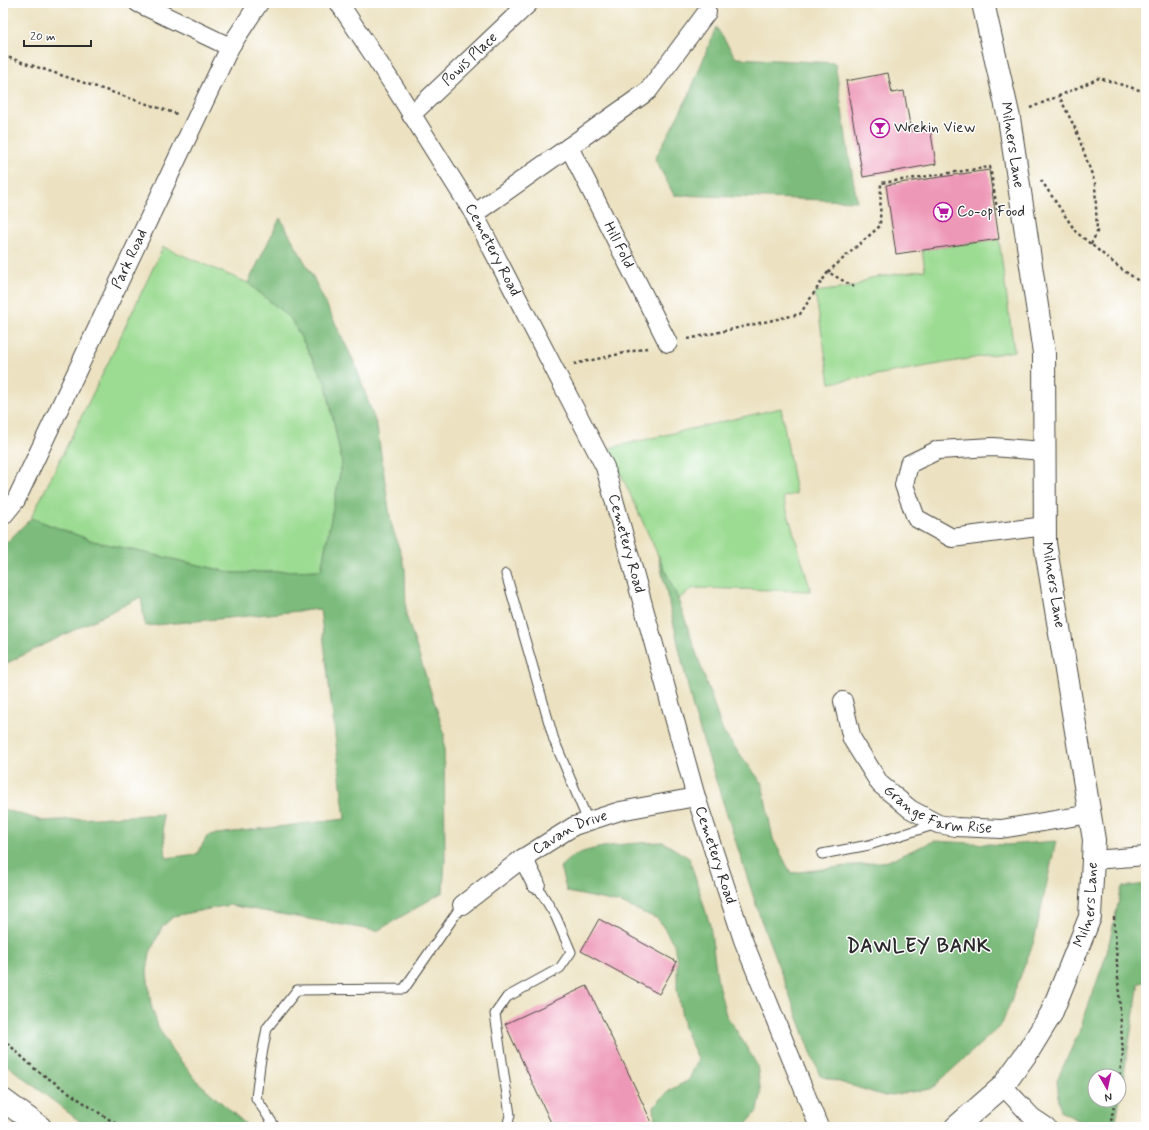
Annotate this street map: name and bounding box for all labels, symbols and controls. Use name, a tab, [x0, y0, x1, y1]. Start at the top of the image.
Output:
scale bar	[24, 22, 91, 48]
street label: Powis Place	[438, 28, 502, 91]
text: 20 m	[30, 29, 56, 45]
street label: Milners Lane	[995, 101, 1029, 190]
bar icon: Wrekin View	[869, 117, 891, 139]
place label: Wrekin View	[894, 118, 975, 138]
street label: Cemetery Road	[460, 200, 525, 300]
supermarket icon: Co-op Food	[932, 201, 954, 223]
place label: Co-op Food	[957, 202, 1025, 222]
street label: Hill Fold	[598, 218, 639, 272]
street label: Park Road	[107, 226, 152, 292]
street label: Cemetery Road	[603, 492, 649, 596]
street label: Milners Lane	[1036, 541, 1070, 630]
street label: Grange Farm Rise	[879, 781, 993, 839]
street label: Cemetery Road	[690, 804, 741, 907]
street label: Cavan Drive	[529, 806, 610, 860]
street label: Milners Lane	[1069, 861, 1103, 950]
district label: DAWLEY BANK	[847, 934, 991, 959]
north arrow	[1087, 1068, 1127, 1108]
text: N	[1104, 1089, 1113, 1104]

